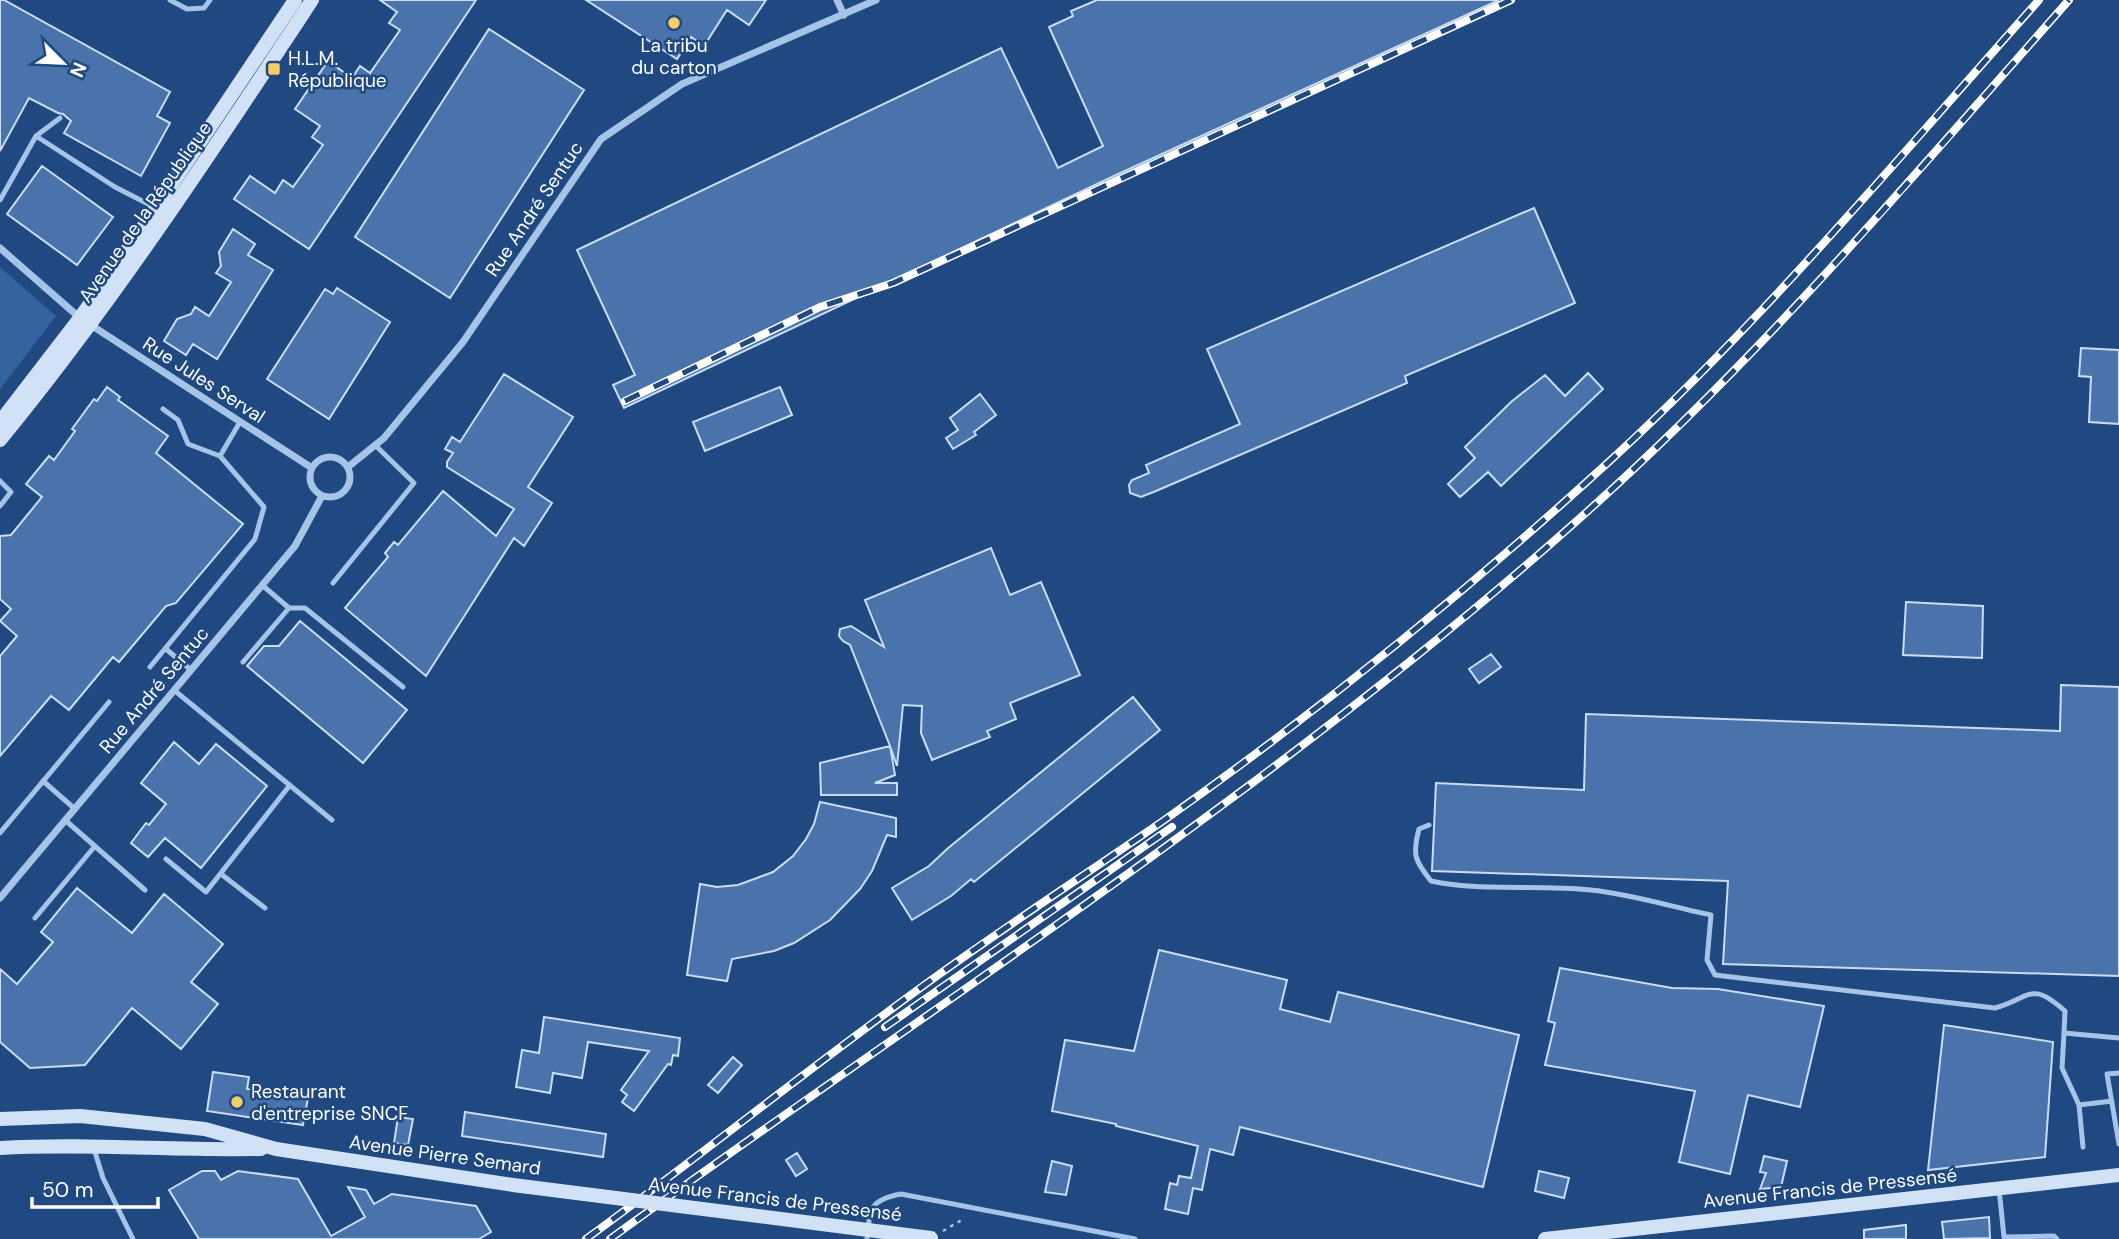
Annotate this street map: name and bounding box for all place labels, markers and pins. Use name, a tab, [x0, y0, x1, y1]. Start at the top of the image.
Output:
marker: La tribu du carton	[666, 15, 682, 31]
place label: La tribu du carton	[631, 33, 717, 80]
place label: H.L.M. République	[288, 46, 387, 93]
marker: H.L.M. République	[266, 61, 282, 77]
place label: Restaurant d'entreprise SNCF	[251, 1079, 409, 1126]
marker: Restaurant d'entreprise SNCF	[229, 1094, 245, 1110]

